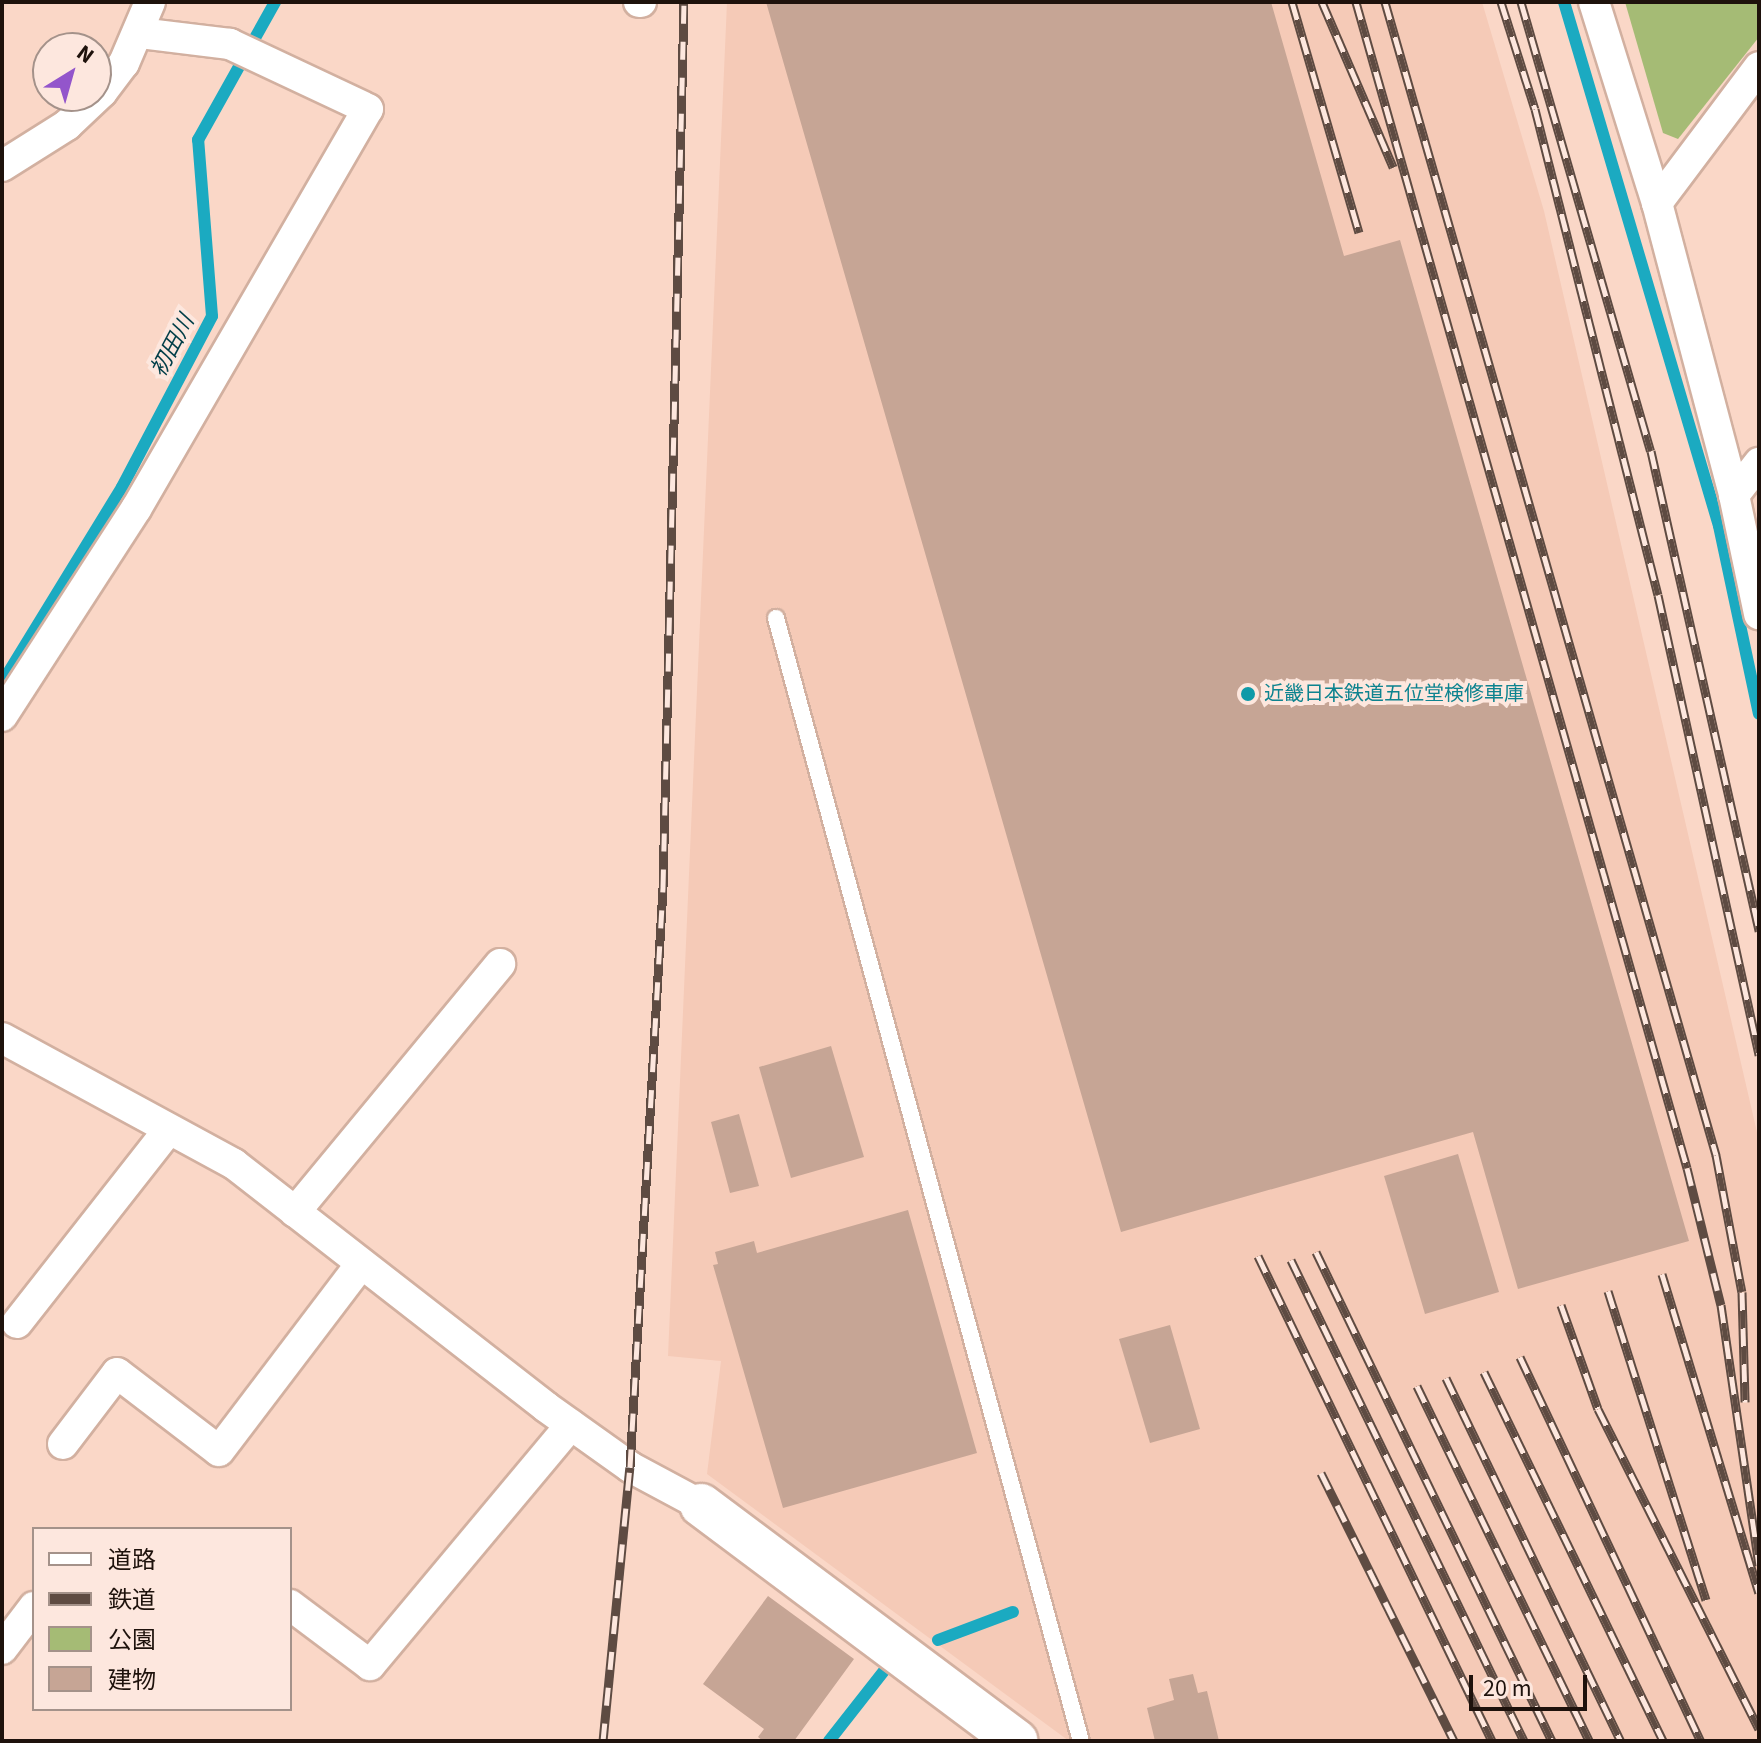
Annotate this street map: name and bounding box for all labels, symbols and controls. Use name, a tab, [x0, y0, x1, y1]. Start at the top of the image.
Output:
north arrow	[32, 32, 112, 112]
text: N	[70, 37, 101, 72]
water label: 初田川	[146, 311, 200, 381]
place label: 近畿日本鉄道五位堂検修車庫	[1264, 682, 1524, 706]
marker: 近畿日本鉄道五位堂検修車庫	[1239, 685, 1257, 703]
legend	[32, 1527, 292, 1711]
text: 道路	[108, 1543, 156, 1578]
text: 鉄道	[108, 1583, 156, 1618]
text: 公園	[108, 1623, 156, 1658]
scale bar	[1473, 1659, 1591, 1709]
text: 建物	[108, 1663, 156, 1698]
text: 20 m	[1483, 1671, 1532, 1706]

